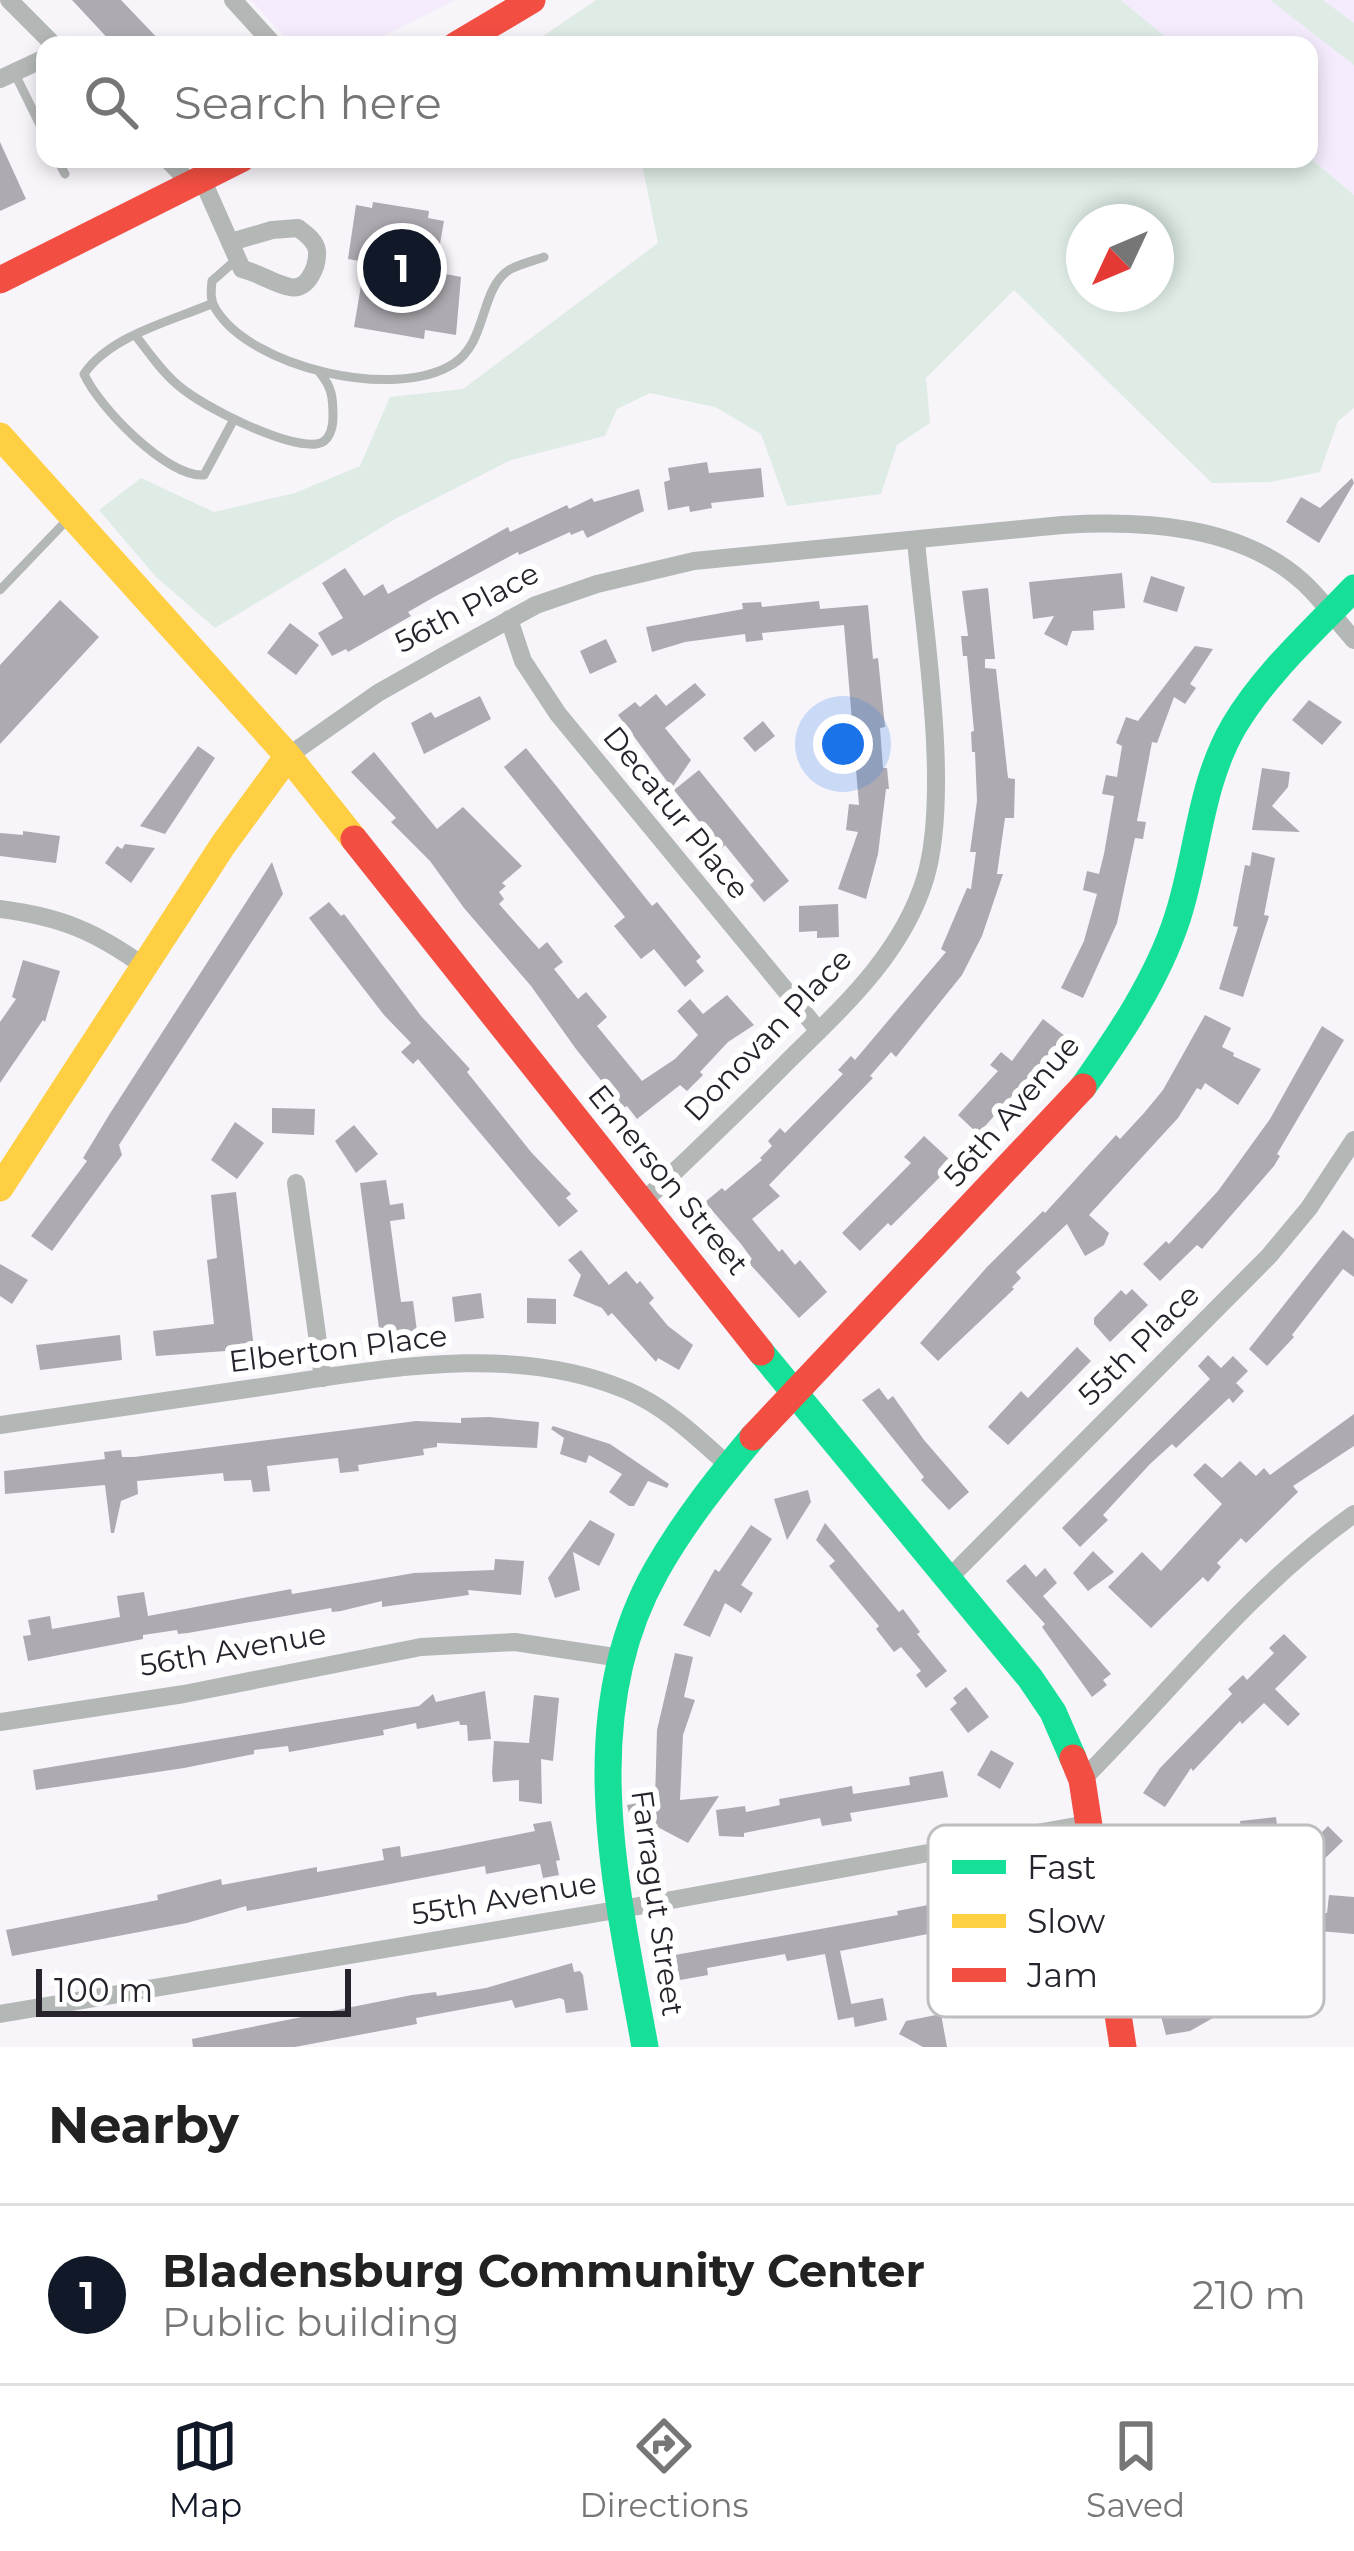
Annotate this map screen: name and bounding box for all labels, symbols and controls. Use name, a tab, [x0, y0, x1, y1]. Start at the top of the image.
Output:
search box	[36, 36, 1318, 168]
icon: search	[78, 69, 144, 135]
text: Search here	[174, 75, 442, 130]
north arrow	[1066, 204, 1174, 312]
pin: 1	[363, 223, 441, 313]
street label: 56th Place	[388, 554, 545, 661]
your location	[813, 714, 873, 774]
street label: Decatur Place	[595, 719, 757, 907]
street label: Donovan Place	[676, 941, 859, 1129]
street label: 56th Avenue	[936, 1027, 1088, 1194]
street label: Emerson Street	[580, 1077, 756, 1282]
street label: 55th Place	[1070, 1276, 1207, 1413]
street label: Elberton Place	[227, 1317, 449, 1380]
street label: 56th Avenue	[137, 1615, 329, 1684]
street label: Farragut Street	[623, 1788, 692, 2018]
legend	[928, 1825, 1324, 2017]
text: Fast	[1027, 1847, 1096, 1887]
street label: 55th Avenue	[408, 1864, 599, 1933]
text: Slow	[1027, 1901, 1105, 1941]
text: Jam	[1026, 1955, 1098, 1995]
scale bar	[36, 1963, 351, 2016]
text: 100 m	[54, 1970, 153, 2010]
text: Nearby	[48, 2094, 239, 2156]
text: Bladensburg Community Center	[162, 2243, 925, 2298]
text: 1	[79, 2271, 95, 2319]
text: 210 m	[1192, 2271, 1306, 2319]
text: Public building	[162, 2298, 459, 2346]
tab: Map	[169, 2413, 242, 2525]
tab: Directions	[580, 2413, 749, 2525]
tab: Saved	[1086, 2413, 1185, 2525]

